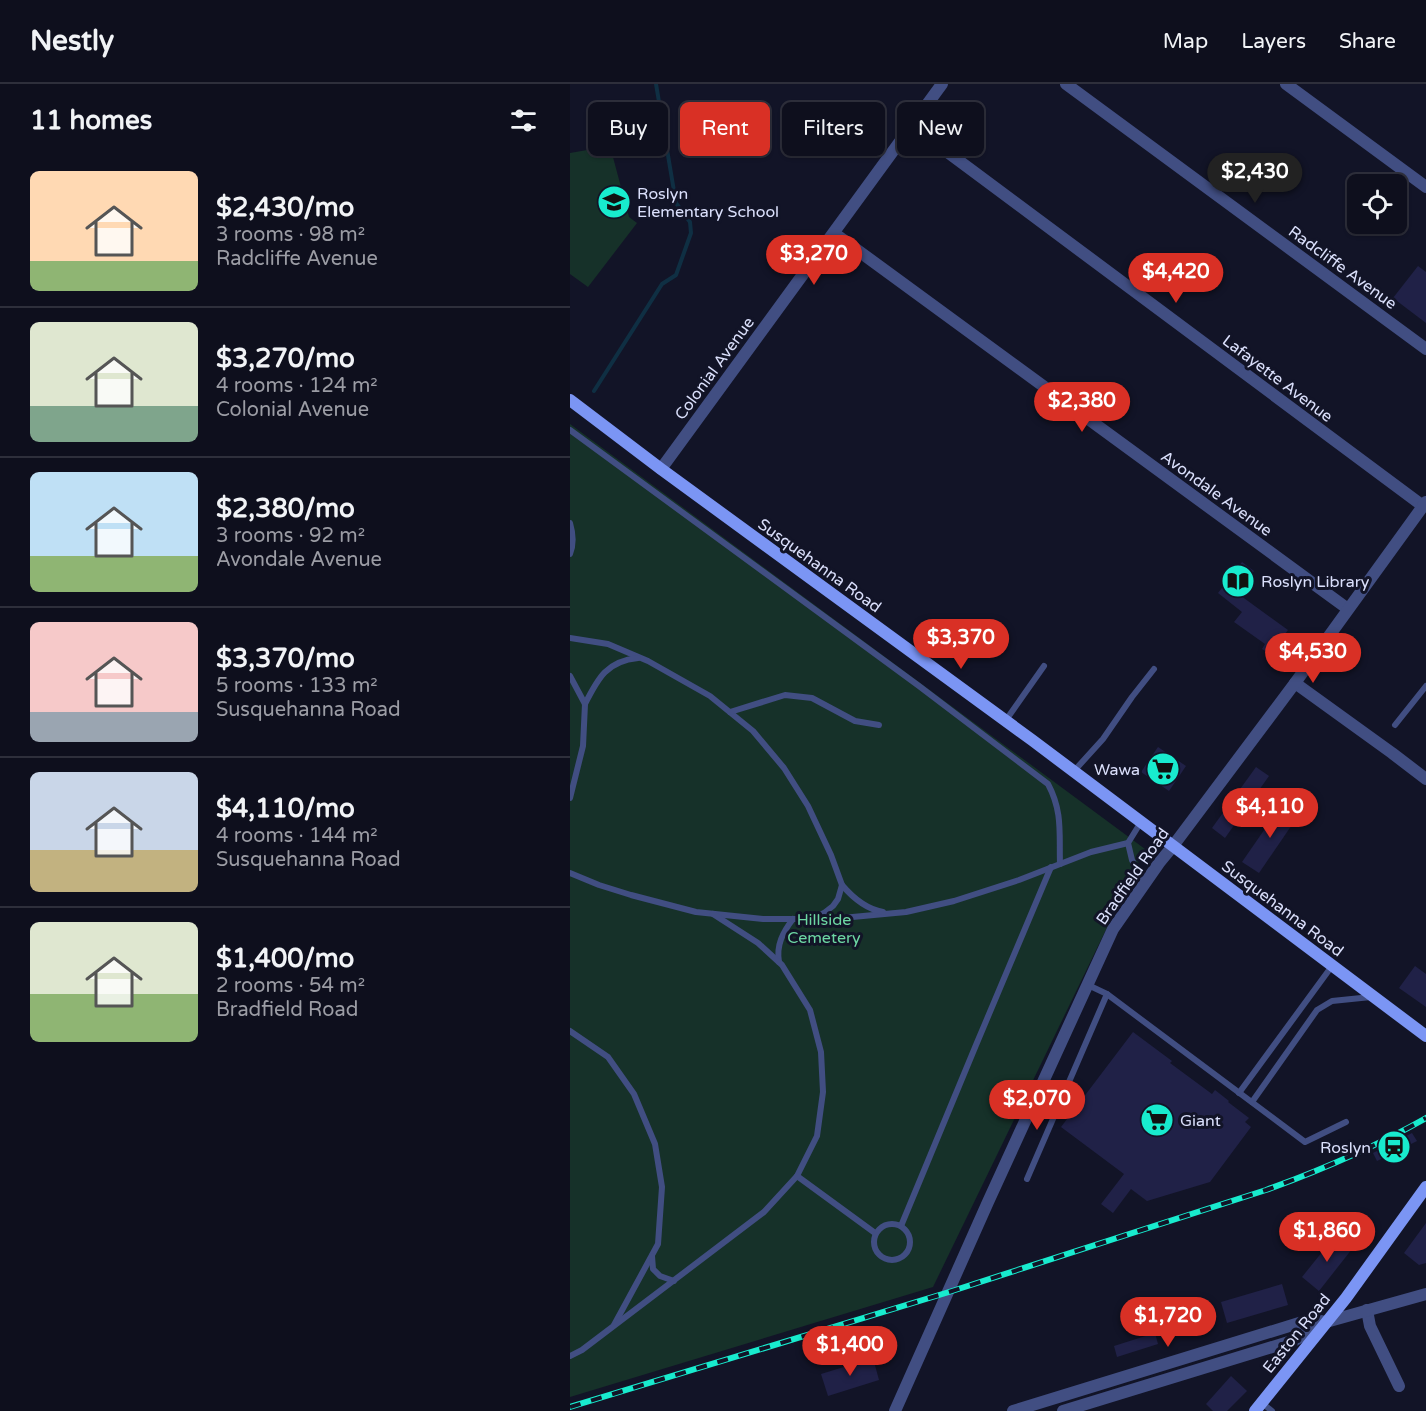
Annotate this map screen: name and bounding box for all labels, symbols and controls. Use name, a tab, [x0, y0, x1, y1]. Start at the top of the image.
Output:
text: Nestly	[30, 24, 114, 58]
text: Map	[1163, 29, 1208, 54]
text: Layers	[1241, 29, 1306, 54]
text: Share	[1339, 29, 1396, 54]
chip: Buy	[588, 102, 668, 156]
chip: Rent	[680, 102, 770, 156]
chip: Filters	[782, 102, 885, 156]
chip: New	[897, 102, 984, 156]
icon: filters	[507, 104, 540, 137]
text: 11 homes	[30, 105, 152, 136]
pin: $2,430	[1206, 153, 1304, 204]
text: $2,430	[1221, 160, 1289, 184]
map controls	[1347, 174, 1407, 234]
button: locate	[1347, 174, 1407, 234]
school or university icon: Roslyn Elementary School	[596, 184, 632, 220]
place label: Roslyn Elementary School	[637, 184, 779, 222]
text: $2,430/mo	[216, 192, 354, 223]
icon: home	[78, 195, 150, 267]
street label: Radcliffe Avenue	[1284, 222, 1401, 314]
text: 3 rooms · 98 m²	[216, 223, 365, 247]
pin: $3,270	[765, 235, 863, 286]
text: $3,270	[780, 242, 848, 266]
text: Radcliffe Avenue	[216, 247, 378, 271]
pin: $4,420	[1127, 253, 1225, 304]
text: $4,420	[1142, 260, 1210, 284]
street label: Colonial Avenue	[671, 313, 759, 424]
street label: Lafayette Avenue	[1218, 331, 1336, 427]
text: $3,270/mo	[216, 343, 355, 374]
icon: home	[78, 346, 150, 418]
text: 4 rooms · 124 m²	[216, 374, 378, 398]
pin: $2,380	[1033, 382, 1131, 433]
text: $2,380	[1048, 389, 1116, 413]
text: Colonial Avenue	[216, 398, 369, 422]
street label: Avondale Avenue	[1157, 447, 1276, 541]
text: $2,380/mo	[216, 493, 355, 524]
icon: home	[78, 496, 150, 568]
street label: Susquehanna Road	[754, 514, 885, 617]
text: 3 rooms · 92 m²	[216, 524, 365, 548]
text: Avondale Avenue	[216, 548, 382, 572]
library icon: Roslyn Library	[1220, 563, 1256, 599]
place label: Roslyn Library	[1261, 572, 1370, 592]
pin: $3,370	[912, 619, 1010, 670]
text: $3,370	[927, 626, 995, 650]
pin: $4,530	[1264, 633, 1362, 684]
text: $4,530	[1279, 640, 1347, 664]
text: $3,370/mo	[216, 643, 355, 674]
icon: home	[78, 646, 150, 718]
text: 5 rooms · 133 m²	[216, 674, 378, 698]
text: Susquehanna Road	[216, 698, 401, 722]
supermarket icon: Wawa	[1145, 751, 1181, 787]
place label: Wawa	[1094, 760, 1140, 780]
pin: $4,110	[1221, 788, 1319, 839]
text: $4,110/mo	[216, 793, 355, 824]
text: $4,110	[1236, 795, 1304, 819]
icon: home	[78, 796, 150, 868]
text: 4 rooms · 144 m²	[216, 824, 378, 848]
street label: Bradfield Road	[1092, 824, 1174, 929]
text: Susquehanna Road	[216, 848, 401, 872]
street label: Susquehanna Road	[1217, 856, 1347, 961]
park label: Hillside Cemetery	[787, 910, 861, 948]
text: $1,400/mo	[216, 943, 354, 974]
icon: home	[78, 946, 150, 1018]
text: 2 rooms · 54 m²	[216, 974, 365, 998]
text: Bradfield Road	[216, 998, 358, 1022]
pin: $2,070	[988, 1080, 1086, 1131]
text: $2,070	[1003, 1087, 1071, 1111]
supermarket icon: Giant	[1139, 1102, 1175, 1138]
place label: Giant	[1180, 1111, 1221, 1131]
station icon: Roslyn	[1376, 1129, 1412, 1165]
place label: Roslyn	[1320, 1138, 1371, 1158]
pin: $1,860	[1278, 1212, 1376, 1263]
text: $1,860	[1293, 1219, 1361, 1243]
street label: Easton Road	[1259, 1290, 1335, 1377]
pin: $1,720	[1119, 1297, 1217, 1348]
text: $1,720	[1134, 1304, 1202, 1328]
pin: $1,400	[801, 1326, 899, 1377]
text: $1,400	[816, 1333, 884, 1357]

